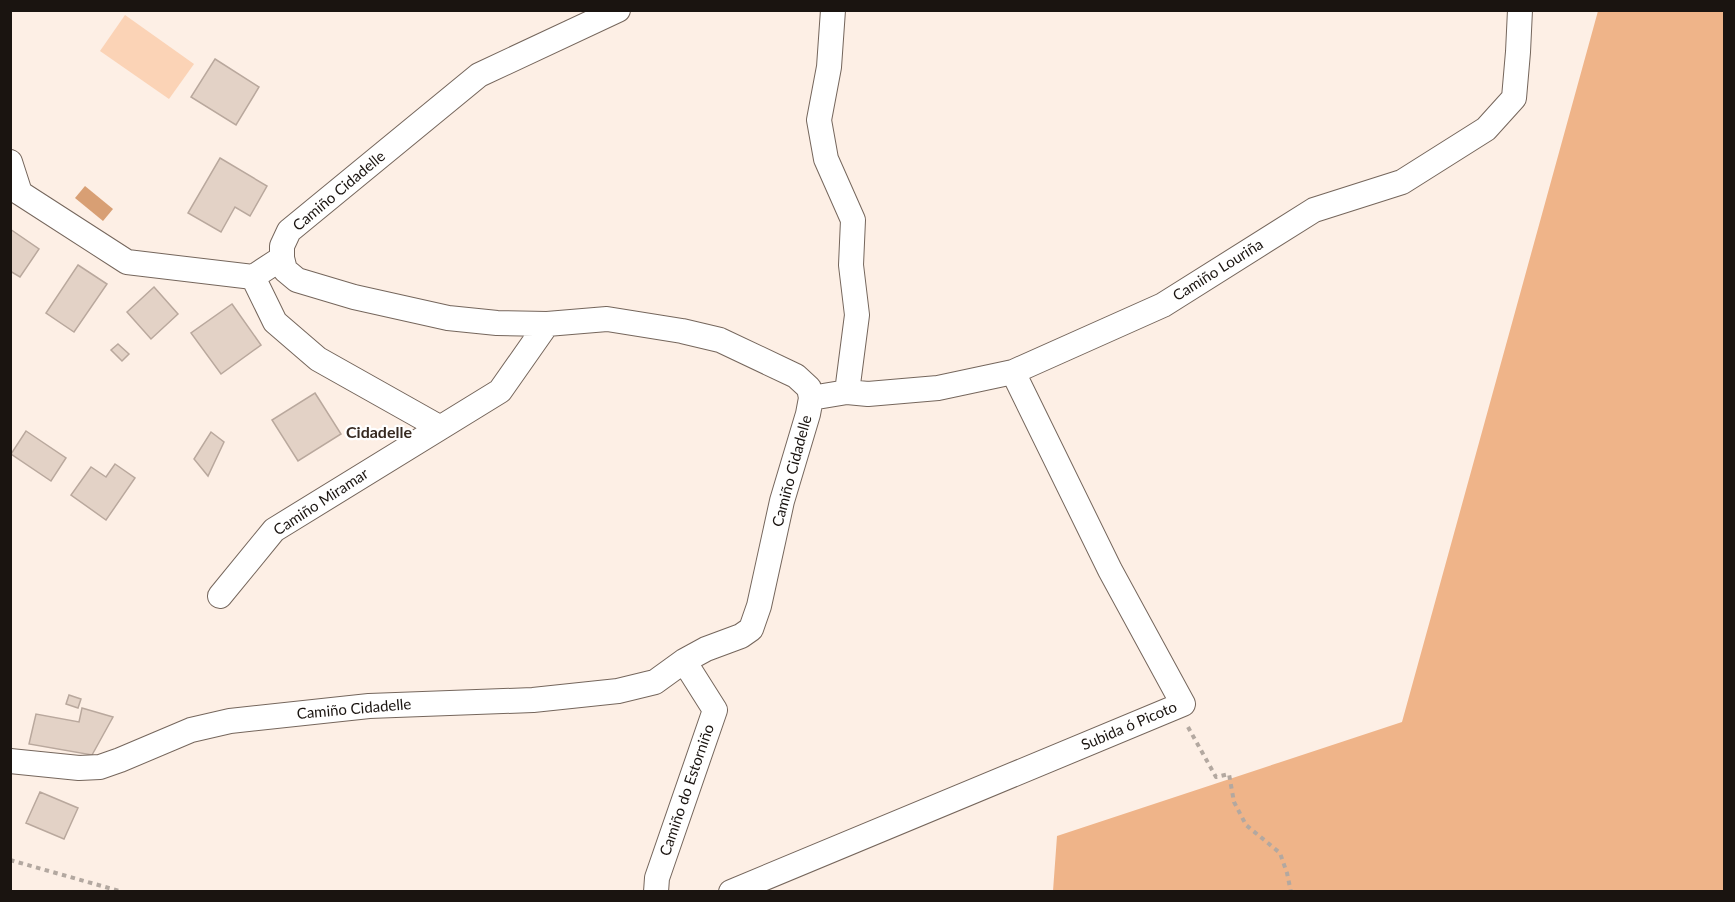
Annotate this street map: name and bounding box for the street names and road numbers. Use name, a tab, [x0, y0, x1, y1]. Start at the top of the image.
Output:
street label: Camiño Cidadelle	[289, 146, 388, 234]
street label: Camiño Louriña	[1169, 234, 1266, 304]
street label: Camiño Cidadelle	[767, 413, 815, 529]
street label: Camiño Miramar	[270, 463, 372, 539]
street label: Camiño Cidadelle	[296, 694, 412, 722]
street label: Subida ó Picoto	[1078, 697, 1179, 753]
street label: Camiño do Estorniño	[655, 721, 717, 858]

